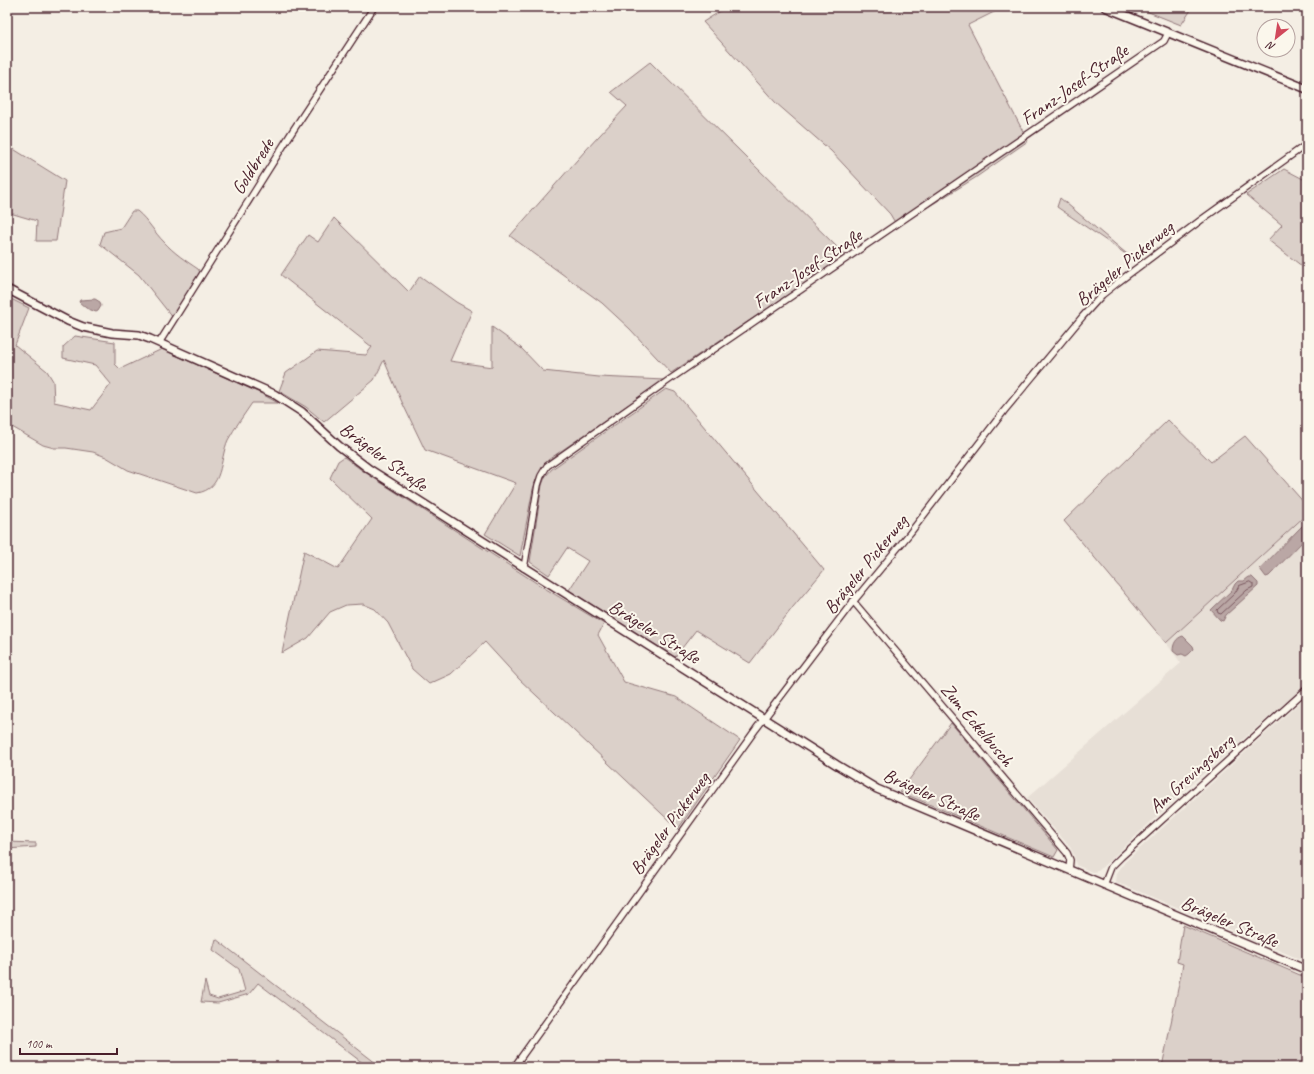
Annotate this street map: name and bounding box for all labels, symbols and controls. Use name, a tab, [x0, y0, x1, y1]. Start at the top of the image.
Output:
north arrow	[1256, 18, 1296, 58]
street label: Franz-Josef-Straße	[1016, 38, 1134, 131]
text: N	[1263, 38, 1277, 54]
street label: Goldbrede	[226, 133, 280, 199]
street label: Brägeler Pickerweg	[1071, 215, 1179, 312]
street label: Franz-Josef-Straße	[749, 223, 868, 314]
street label: Brägeler Straße	[335, 417, 434, 498]
street label: Brägeler Pickerweg	[819, 509, 914, 619]
street label: Brägeler Straße	[604, 594, 706, 670]
street label: Zum Eckelbusch	[935, 678, 1020, 772]
street label: Am Grevingsberg	[1144, 728, 1240, 818]
street label: Brägeler Straße	[880, 763, 985, 828]
street label: Brägeler Pickerweg	[625, 767, 716, 879]
street label: Brägeler Straße	[1177, 891, 1283, 954]
scale bar	[20, 1030, 117, 1056]
text: 100 m	[26, 1036, 53, 1052]

